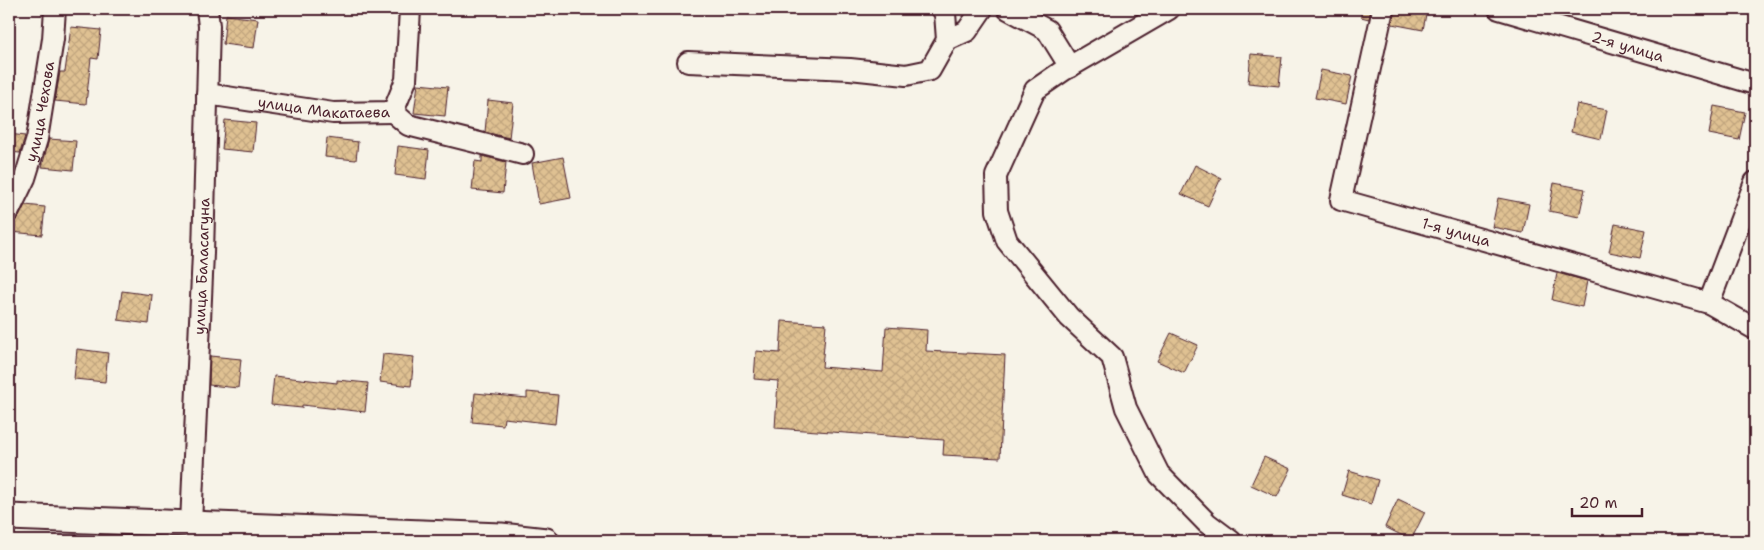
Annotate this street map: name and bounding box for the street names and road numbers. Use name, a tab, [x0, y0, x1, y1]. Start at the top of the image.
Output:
street label: 2-я улица	[1589, 27, 1667, 67]
street label: улица Чехова	[21, 59, 59, 164]
street label: улица Макатаева	[256, 92, 391, 123]
street label: улица Баласагуна	[189, 197, 214, 335]
street label: 1-я улица	[1419, 213, 1493, 252]

